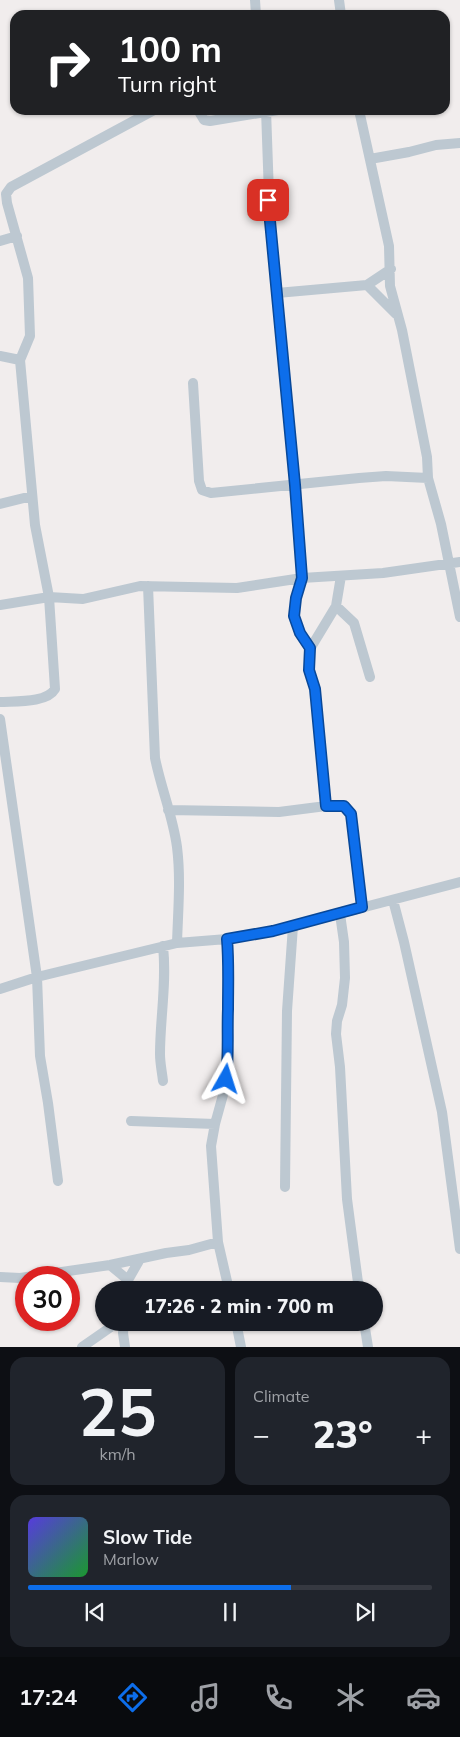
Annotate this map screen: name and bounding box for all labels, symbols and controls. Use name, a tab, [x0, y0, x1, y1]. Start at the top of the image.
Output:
text: 100 m	[118, 27, 222, 71]
icon: right	[35, 30, 100, 95]
text: Turn right	[118, 70, 216, 98]
pin	[247, 179, 289, 221]
icon: arrive	[254, 186, 282, 214]
position arrow	[199, 1052, 251, 1104]
speed limit sign: 30	[15, 1266, 80, 1331]
text: 17:26 · 2 min · 700 m	[144, 1294, 334, 1318]
text: 25	[78, 1371, 157, 1452]
text: Climate	[253, 1386, 309, 1406]
text: 23°	[312, 1410, 373, 1458]
text: −	[253, 1417, 270, 1452]
text: +	[415, 1417, 432, 1452]
text: km/h	[99, 1444, 136, 1464]
text: Slow Tide	[103, 1525, 192, 1549]
text: Marlow	[103, 1549, 159, 1569]
icon: previous	[81, 1598, 109, 1626]
icon: pause	[216, 1598, 244, 1626]
icon: next	[351, 1598, 379, 1626]
icon: directions	[115, 1680, 150, 1715]
icon: music	[188, 1680, 223, 1715]
icon: phone	[261, 1680, 296, 1715]
icon: climate	[333, 1680, 368, 1715]
icon: car	[406, 1680, 441, 1715]
text: 17:24	[19, 1683, 77, 1711]

